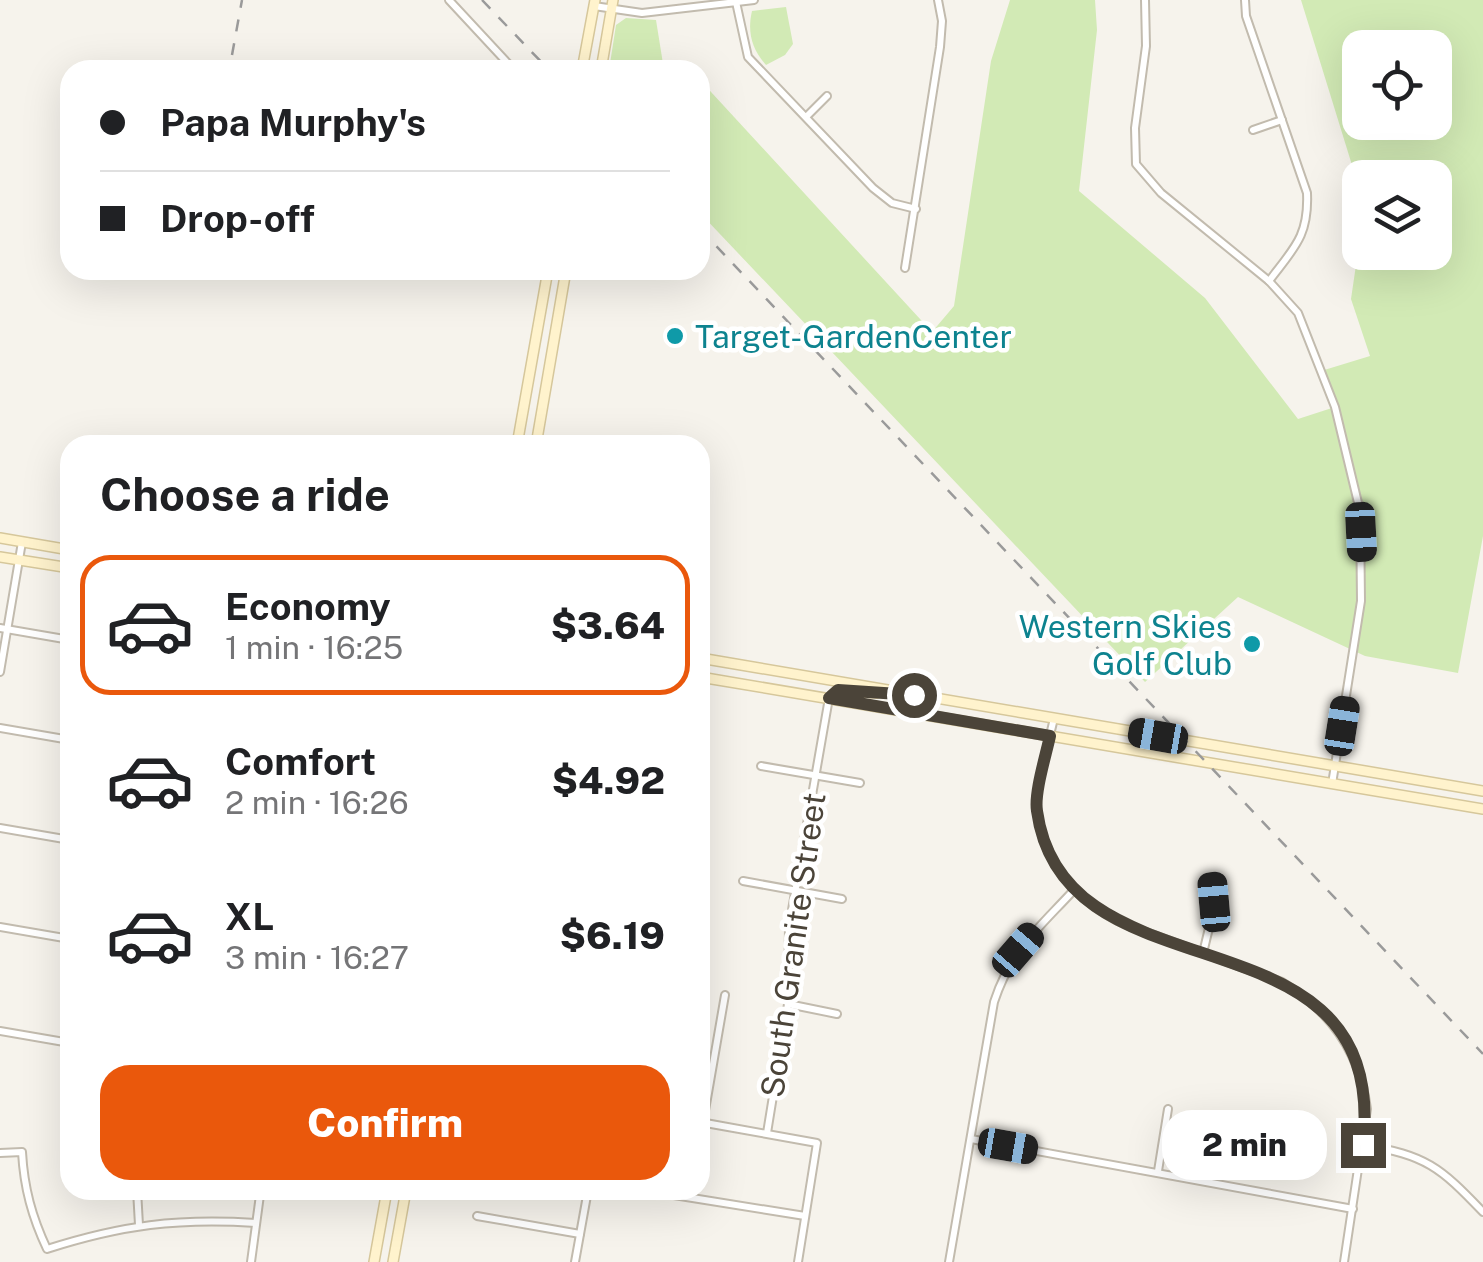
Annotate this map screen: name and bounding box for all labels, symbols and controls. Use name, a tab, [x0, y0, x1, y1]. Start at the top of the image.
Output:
map controls	[1342, 30, 1452, 270]
button: locate	[1342, 30, 1452, 140]
text: Papa Murphy's	[160, 100, 426, 145]
button: layers	[1342, 160, 1452, 270]
text: Drop-off	[160, 196, 315, 241]
place label: Target-GardenCenter	[695, 318, 1012, 355]
marker: Target-GardenCenter	[664, 325, 686, 347]
text: Choose a ride	[100, 468, 390, 521]
car	[1344, 501, 1378, 563]
icon: car	[105, 580, 195, 670]
text: Economy	[225, 584, 391, 629]
text: $3.64	[551, 603, 665, 648]
place label: Western Skies Golf Club	[1019, 608, 1232, 682]
text: 1 min · 16:25	[225, 629, 403, 666]
marker: Western Skies Golf Club	[1241, 633, 1263, 655]
route start	[892, 673, 937, 718]
car	[1322, 694, 1362, 758]
car	[1126, 716, 1190, 756]
icon: car	[105, 735, 195, 825]
text: Comfort	[225, 739, 376, 784]
text: $4.92	[552, 758, 665, 803]
text: 2 min · 16:26	[225, 784, 409, 821]
street label: South Granite Street	[753, 790, 833, 1100]
car	[1196, 871, 1232, 933]
icon: car	[105, 890, 195, 980]
text: XL	[225, 894, 274, 939]
text: $6.19	[560, 913, 665, 958]
car	[987, 918, 1049, 982]
text: 3 min · 16:27	[225, 939, 409, 976]
button: Confirm	[100, 1065, 670, 1180]
callout: 2 min	[1163, 1110, 1328, 1180]
route end	[1341, 1123, 1386, 1168]
car	[976, 1126, 1040, 1166]
text: 2 min	[1202, 1126, 1287, 1163]

